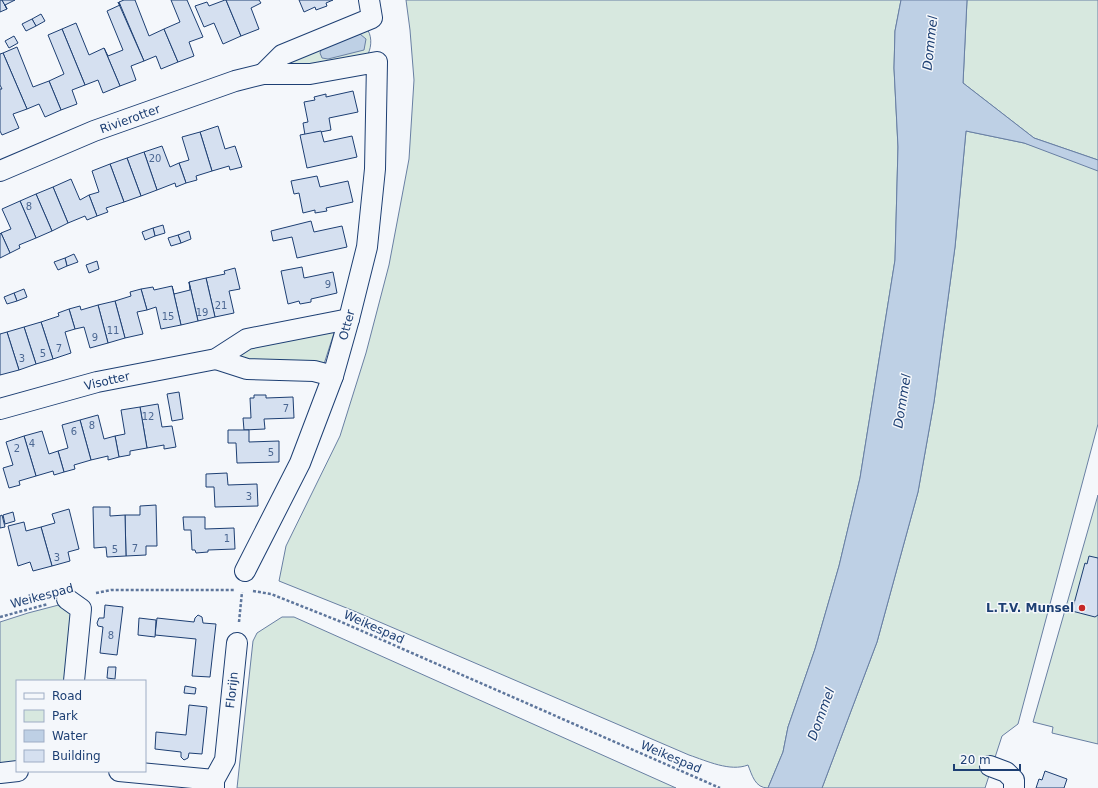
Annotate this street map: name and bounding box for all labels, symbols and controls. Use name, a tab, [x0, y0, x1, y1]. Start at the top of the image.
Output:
water label: Dommel	[920, 15, 940, 71]
street label: Rivierotter	[98, 102, 162, 136]
house number: 20	[149, 153, 161, 164]
house number: 8	[26, 201, 32, 212]
house number: 9	[325, 279, 331, 290]
house number: 21	[215, 300, 227, 311]
house number: 19	[196, 307, 208, 318]
street label: Otter	[336, 308, 358, 342]
house number: 15	[162, 311, 174, 322]
house number: 11	[107, 325, 119, 336]
house number: 9	[92, 332, 98, 343]
house number: 7	[56, 343, 62, 354]
house number: 5	[40, 348, 46, 359]
house number: 3	[19, 353, 25, 364]
street label: Visotter	[83, 369, 131, 393]
water label: Dommel	[890, 372, 914, 429]
house number: 7	[283, 403, 289, 414]
house number: 12	[142, 411, 154, 422]
house number: 8	[89, 420, 95, 431]
house number: 6	[71, 426, 77, 437]
house number: 4	[29, 438, 35, 449]
house number: 2	[14, 443, 20, 454]
house number: 5	[268, 447, 274, 458]
house number: 3	[246, 491, 252, 502]
house number: 1	[224, 533, 230, 544]
house number: 7	[132, 543, 138, 554]
house number: 5	[112, 544, 118, 555]
house number: 3	[54, 552, 60, 563]
street label: Weikespad	[9, 581, 75, 611]
place label: L.T.V. Munsel	[986, 601, 1074, 615]
marker: L.T.V. Munsel	[1077, 603, 1087, 613]
street label: Weikespad	[342, 607, 406, 647]
house number: 8	[108, 630, 114, 641]
street label: Florijn	[223, 671, 241, 709]
legend	[16, 680, 146, 772]
water label: Dommel	[805, 685, 838, 742]
text: Road	[52, 689, 82, 703]
text: Park	[52, 709, 78, 723]
text: Water	[52, 729, 88, 743]
street label: Weikespad	[639, 738, 703, 776]
scale bar	[954, 746, 1020, 772]
text: Building	[52, 749, 101, 763]
text: 20 m	[960, 753, 991, 767]

